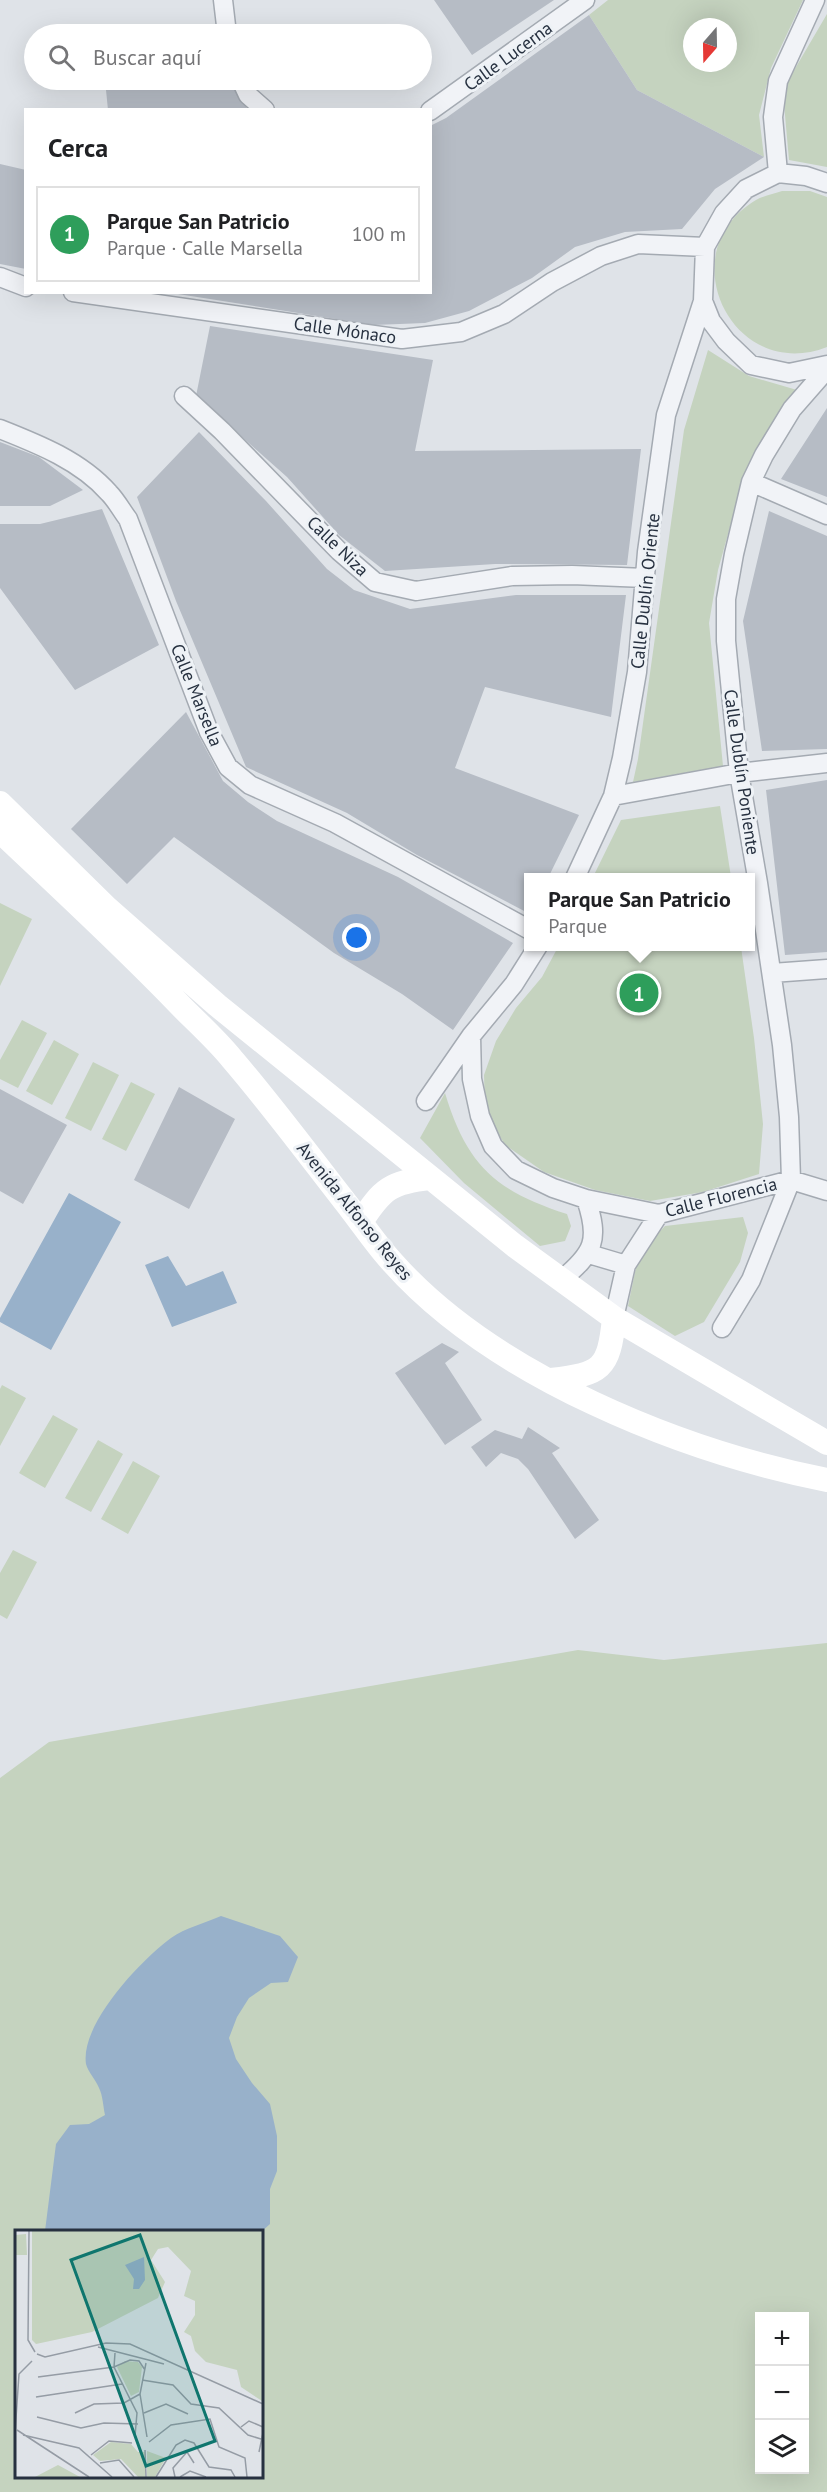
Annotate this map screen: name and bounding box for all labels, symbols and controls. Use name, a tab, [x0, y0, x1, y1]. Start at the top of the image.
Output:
street label: Calle Lucerna	[459, 16, 557, 96]
north arrow	[683, 18, 737, 72]
search box	[24, 24, 432, 90]
icon: search	[45, 41, 78, 74]
text: Buscar aquí	[93, 43, 202, 71]
text: Cerca	[48, 131, 108, 164]
text: Parque San Patricio	[107, 207, 290, 235]
text: 1	[64, 221, 75, 247]
text: 100 m	[352, 221, 406, 247]
text: Parque · Calle Marsella	[107, 235, 303, 261]
street label: Calle Mónaco	[292, 311, 398, 349]
street label: Calle Niza	[302, 511, 374, 581]
street label: Calle Dublín Oriente	[625, 512, 665, 670]
street label: Calle Marsella	[166, 640, 228, 750]
street label: Calle Dublín Poniente	[719, 688, 765, 856]
popup	[524, 873, 755, 951]
text: Parque San Patricio	[548, 885, 731, 913]
text: Parque	[548, 913, 607, 939]
your location	[342, 923, 371, 952]
pin: 1	[620, 970, 658, 1016]
street label: Avenida Alfonso Reyes	[292, 1137, 418, 1285]
street label: Calle Florencia	[663, 1172, 779, 1222]
inset map	[15, 2230, 262, 2477]
map controls	[755, 2312, 809, 2474]
button: +	[755, 2312, 809, 2366]
button: −	[755, 2366, 809, 2420]
button: layers	[755, 2420, 809, 2474]

